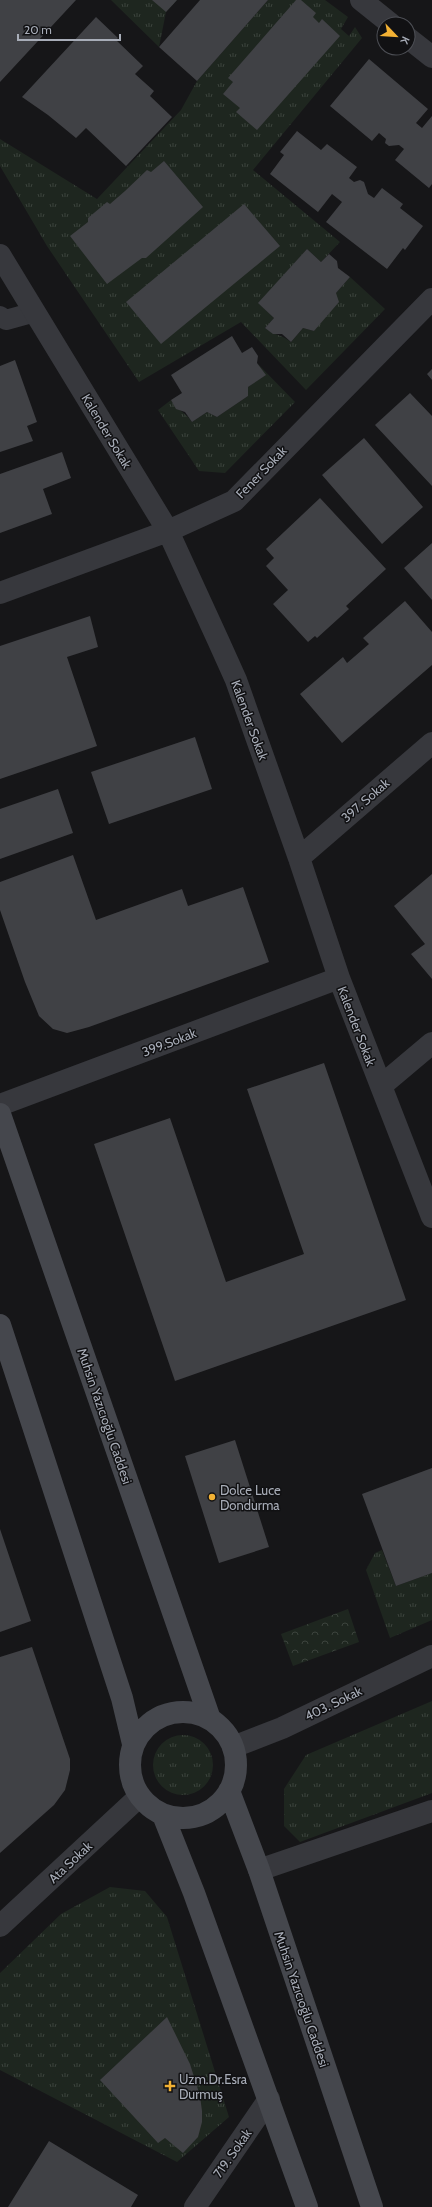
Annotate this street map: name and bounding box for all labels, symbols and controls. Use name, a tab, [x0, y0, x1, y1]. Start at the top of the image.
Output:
scale bar	[18, 16, 120, 42]
north arrow	[376, 16, 416, 56]
text: 20 m	[24, 22, 52, 37]
text: K	[397, 34, 413, 46]
street label: Kalender Sokak	[79, 391, 136, 471]
street label: Fener Sokak	[232, 442, 290, 501]
street label: Kalender Sokak	[228, 678, 272, 762]
street label: 397. Sokak	[338, 775, 393, 825]
street label: Kalender Sokak	[334, 984, 380, 1068]
street label: 399.Sokak	[140, 1024, 199, 1060]
street label: Muhsin Yazıcıoğlu Caddesi	[74, 1346, 136, 1486]
place label: Dolce Luce Dondurma	[220, 1482, 281, 1513]
marker: Dolce Luce Dondurma	[207, 1492, 217, 1502]
street label: 403. Sokak	[302, 1682, 364, 1724]
street label: Ata Sokak	[45, 1838, 95, 1886]
street label: Muhsin Yazıcıoğlu Caddesi	[271, 1929, 333, 2069]
place label: Uzm.Dr.Esra Durmuş	[179, 2071, 248, 2102]
marker: Uzm.Dr.Esra Durmuş	[164, 2080, 176, 2092]
street label: 719. Sokak	[209, 2125, 255, 2181]

